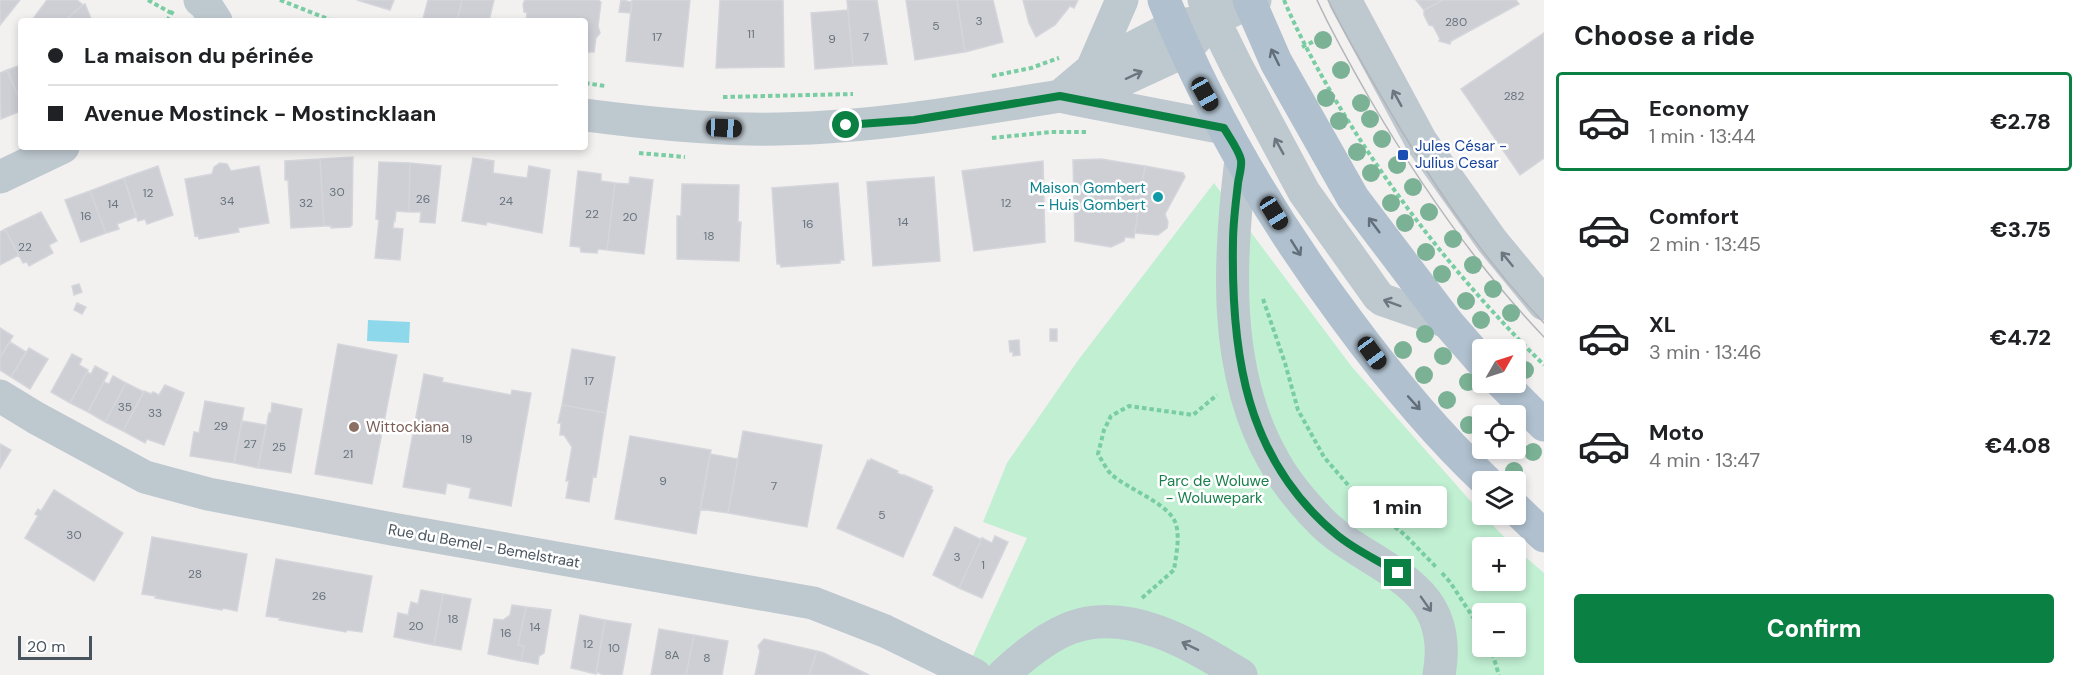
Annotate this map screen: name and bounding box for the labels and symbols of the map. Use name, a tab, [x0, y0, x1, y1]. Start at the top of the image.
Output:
house number: 3	[975, 13, 983, 29]
house number: 280	[1445, 14, 1467, 30]
house number: 5	[932, 18, 940, 34]
house number: 11	[747, 26, 755, 42]
house number: 17	[652, 29, 662, 45]
house number: 7	[863, 29, 869, 45]
house number: 9	[828, 31, 836, 47]
one-way arrow	[1268, 49, 1280, 67]
one-way arrow	[1124, 69, 1142, 81]
car	[1188, 74, 1222, 114]
house number: 282	[1504, 88, 1524, 104]
one-way arrow	[1391, 90, 1403, 107]
route start	[832, 111, 859, 138]
car	[706, 118, 742, 138]
place label: Jules César - Julius Cesar	[1415, 136, 1507, 173]
one-way arrow	[1273, 138, 1284, 156]
marker: Jules César - Julius Cesar	[1396, 148, 1410, 162]
place label: Maison Gombert - Huis Gombert	[1030, 178, 1146, 215]
house number: 30	[329, 184, 345, 200]
house number: 12	[143, 185, 153, 201]
marker: Maison Gombert - Huis Gombert	[1151, 190, 1165, 204]
house number: 26	[416, 191, 430, 207]
house number: 34	[220, 193, 234, 209]
house number: 24	[499, 193, 513, 209]
car	[1257, 193, 1291, 233]
house number: 32	[299, 195, 313, 211]
house number: 12	[1001, 195, 1011, 211]
house number: 14	[107, 196, 119, 212]
house number: 22	[585, 206, 599, 222]
house number: 16	[80, 208, 92, 224]
house number: 20	[622, 209, 638, 225]
house number: 14	[897, 214, 909, 230]
house number: 16	[802, 216, 814, 232]
one-way arrow	[1368, 217, 1380, 233]
house number: 18	[703, 228, 715, 244]
house number: 22	[18, 239, 32, 255]
one-way arrow	[1290, 239, 1302, 256]
one-way arrow	[1500, 252, 1514, 267]
one-way arrow	[1383, 296, 1402, 307]
car	[1354, 333, 1390, 373]
north arrow	[1472, 339, 1526, 393]
house number: 17	[584, 373, 594, 389]
one-way arrow	[1407, 395, 1421, 410]
house number: 35	[118, 399, 132, 415]
house number: 33	[148, 405, 162, 421]
place label: Wittockiana	[366, 417, 449, 437]
house number: 29	[214, 418, 228, 434]
marker: Wittockiana	[347, 420, 361, 434]
house number: 19	[461, 431, 473, 447]
house number: 27	[243, 436, 257, 452]
house number: 25	[272, 439, 286, 455]
house number: 21	[343, 446, 353, 462]
park label: Parc de Woluwe - Woluwepark	[1159, 471, 1269, 508]
house number: 9	[659, 473, 667, 489]
house number: 7	[771, 478, 777, 494]
callout: 1 min	[1348, 486, 1448, 528]
house number: 5	[878, 507, 886, 523]
street label: Rue du Bemel - Bemelstraat	[387, 519, 582, 573]
house number: 30	[66, 527, 82, 543]
house number: 3	[953, 549, 961, 565]
house number: 1	[981, 557, 985, 573]
route end	[1384, 559, 1411, 586]
house number: 28	[188, 566, 202, 582]
house number: 26	[312, 588, 326, 604]
one-way arrow	[1420, 595, 1432, 612]
house number: 18	[447, 611, 459, 627]
house number: 20	[408, 618, 424, 634]
house number: 14	[529, 619, 541, 635]
house number: 16	[500, 625, 512, 641]
scale bar	[18, 633, 92, 660]
house number: 12	[583, 636, 593, 652]
house number: 10	[608, 640, 620, 656]
one-way arrow	[1181, 640, 1199, 651]
house number: 8A	[665, 647, 679, 663]
house number: 8	[703, 650, 711, 666]

